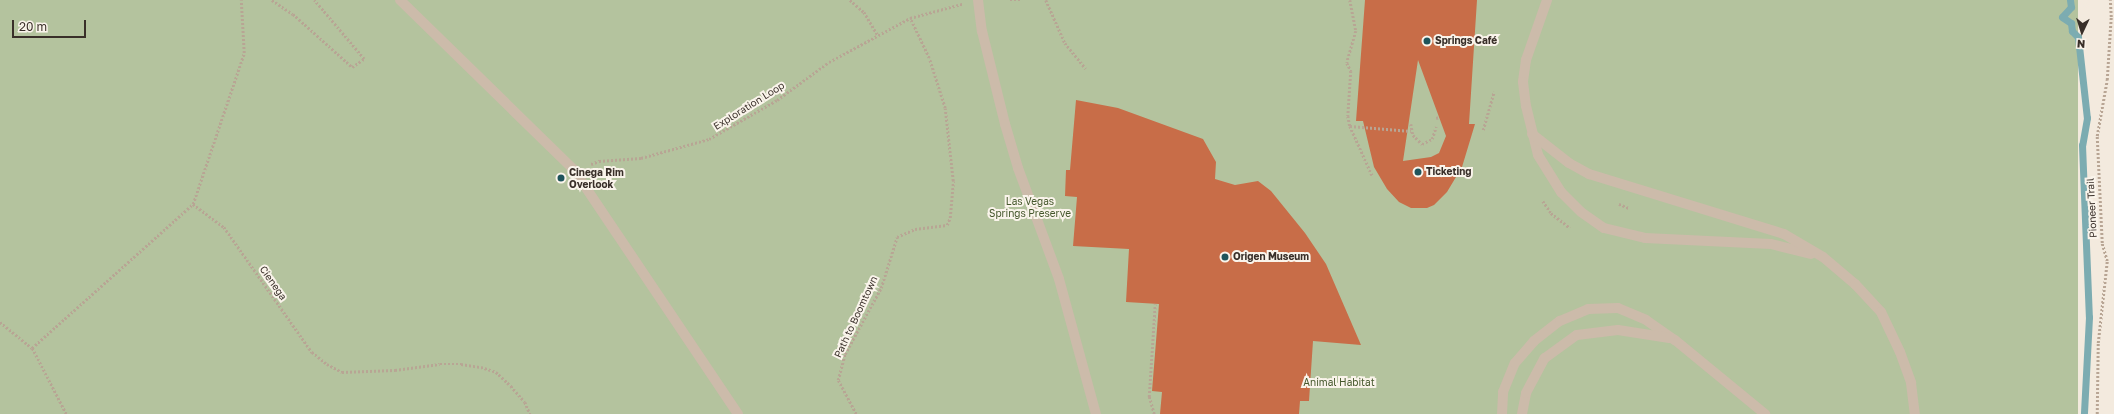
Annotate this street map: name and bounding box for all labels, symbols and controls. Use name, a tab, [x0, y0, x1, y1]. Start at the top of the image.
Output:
scale bar	[14, 12, 88, 38]
north arrow	[2062, 12, 2102, 52]
text: 20 m	[19, 19, 47, 34]
place label: Springs Café	[1435, 35, 1497, 47]
marker: Springs Café	[1422, 36, 1432, 46]
text: N	[2076, 38, 2086, 51]
street label: Exploration Loop	[711, 79, 787, 133]
place label: Cinega Rim Overlook	[569, 166, 624, 190]
place label: Ticketing	[1426, 166, 1471, 178]
marker: Ticketing	[1413, 167, 1423, 177]
marker: Cinega Rim Overlook	[556, 173, 566, 183]
street label: Pioneer Trail	[2084, 178, 2100, 238]
park label: Las Vegas Springs Preserve	[989, 195, 1071, 218]
place label: Origen Museum	[1233, 251, 1309, 263]
marker: Origen Museum	[1220, 252, 1230, 262]
street label: Cienega	[257, 264, 289, 302]
street label: Path to Boomtown	[832, 274, 880, 360]
park label: Animal Habitat	[1303, 377, 1375, 389]

